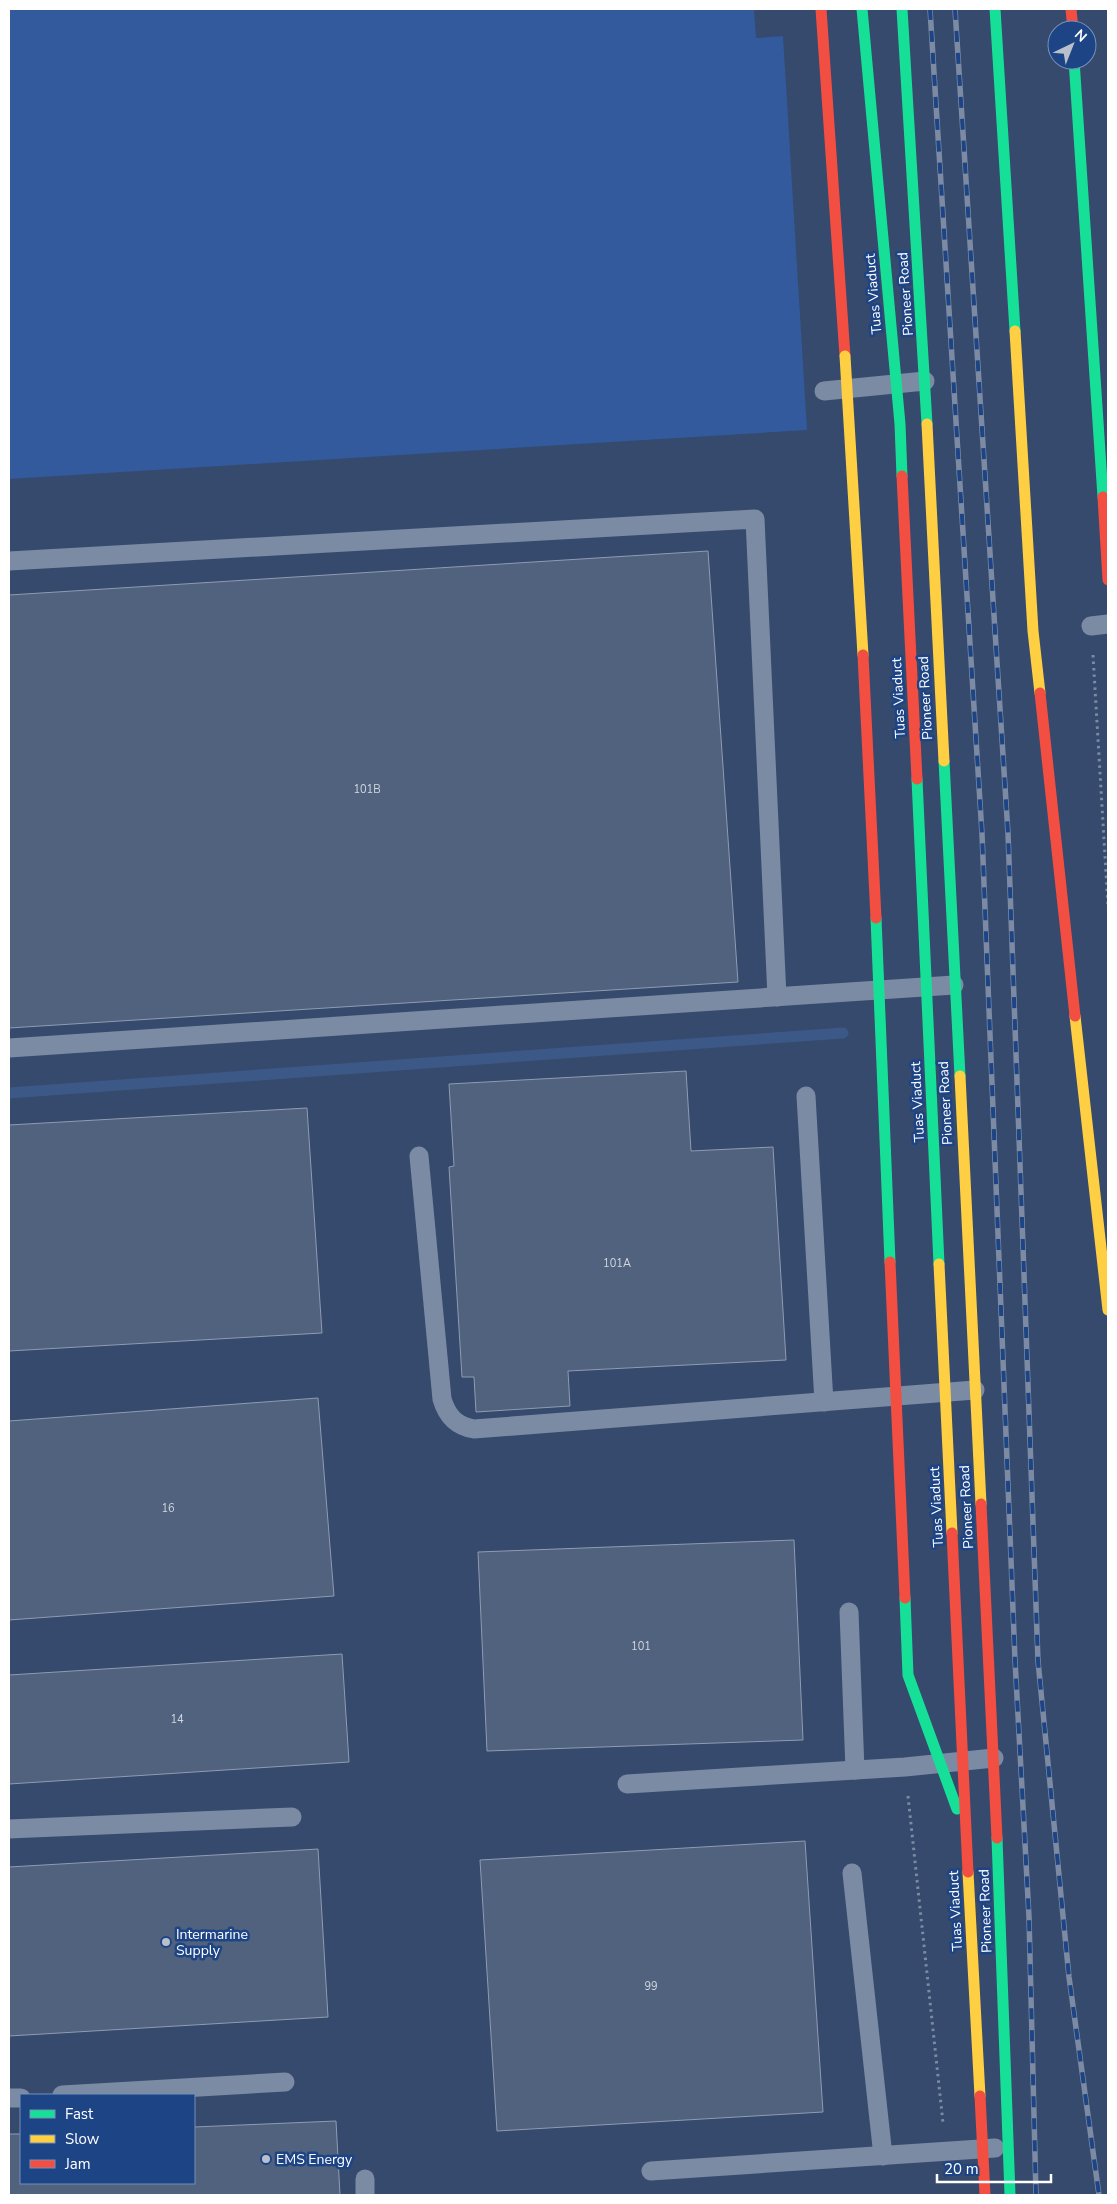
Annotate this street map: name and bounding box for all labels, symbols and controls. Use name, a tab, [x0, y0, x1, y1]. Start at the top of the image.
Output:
north arrow	[1047, 20, 1097, 70]
text: N	[1070, 25, 1091, 46]
street label: Pioneer Road	[893, 251, 918, 336]
street label: Tuas Viaduct	[861, 253, 886, 335]
street label: Pioneer Road	[914, 656, 937, 740]
street label: Tuas Viaduct	[887, 657, 910, 739]
house number: 101B	[353, 782, 381, 797]
street label: Tuas Viaduct	[906, 1061, 929, 1143]
street label: Pioneer Road	[934, 1061, 957, 1145]
house number: 101A	[603, 1256, 631, 1271]
street label: Pioneer Road	[955, 1465, 978, 1549]
street label: Tuas Viaduct	[925, 1466, 948, 1548]
house number: 16	[161, 1501, 175, 1516]
house number: 101	[631, 1639, 651, 1654]
house number: 14	[170, 1712, 184, 1727]
street label: Pioneer Road	[975, 1869, 996, 1953]
street label: Tuas Viaduct	[944, 1870, 967, 1952]
place label: Intermarine Supply	[176, 1925, 248, 1960]
marker: Intermarine Supply	[160, 1936, 172, 1948]
house number: 99	[644, 1979, 658, 1994]
legend	[20, 2094, 195, 2184]
text: Fast	[65, 2104, 94, 2124]
text: Slow	[65, 2129, 100, 2149]
place label: EMS Energy	[276, 2150, 353, 2169]
scale bar	[937, 2152, 1051, 2184]
marker: EMS Energy	[260, 2153, 272, 2165]
text: Jam	[64, 2154, 91, 2174]
text: 20 m	[944, 2159, 979, 2179]

